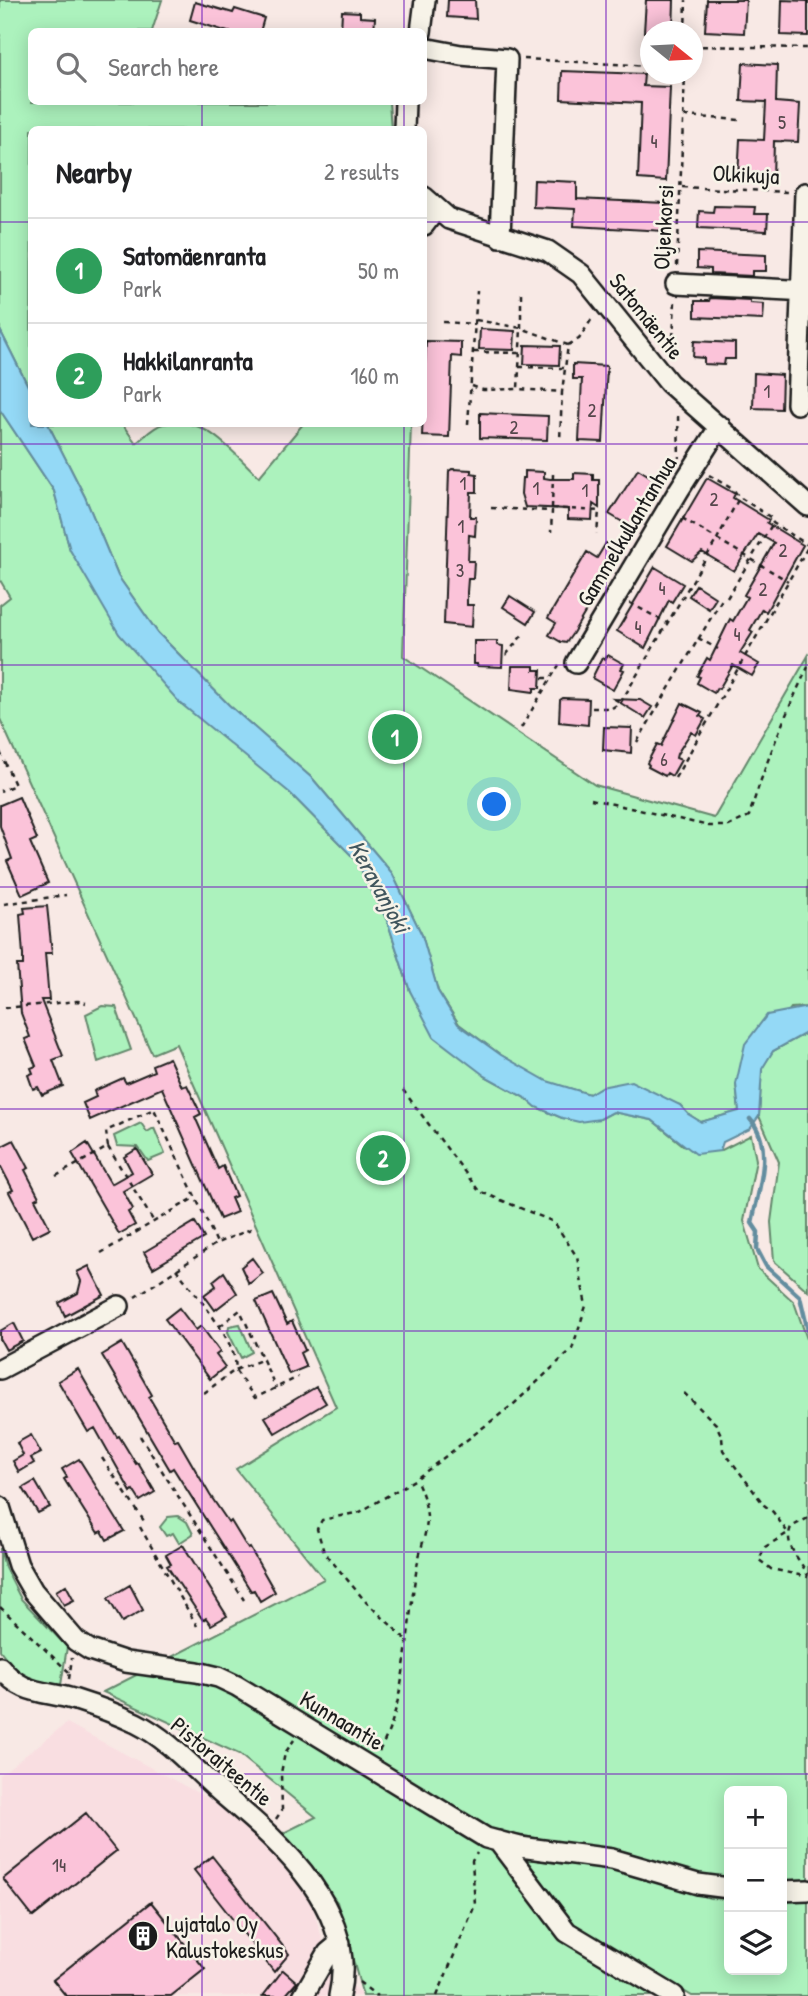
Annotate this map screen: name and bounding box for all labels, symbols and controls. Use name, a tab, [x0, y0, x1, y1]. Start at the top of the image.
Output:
north arrow	[640, 21, 703, 84]
search box	[28, 28, 427, 105]
icon: search	[52, 48, 90, 86]
text: Search here	[108, 49, 219, 84]
house number: 5	[778, 109, 786, 135]
house number: 4	[650, 128, 658, 154]
text: Nearby	[56, 152, 132, 192]
text: 2 results	[324, 156, 399, 187]
street label: Olkikuja	[712, 157, 780, 191]
street label: Oljenkorsi	[645, 183, 681, 271]
text: Satomäenranta	[123, 238, 266, 273]
text: 1	[75, 255, 83, 286]
text: 50 m	[358, 255, 399, 286]
street label: Satomäentie	[602, 266, 692, 366]
text: Park	[123, 273, 161, 304]
text: Hakkilanranta	[123, 343, 253, 378]
text: 2	[74, 360, 84, 391]
text: 160 m	[350, 360, 399, 391]
text: Park	[123, 378, 161, 409]
house number: 1	[764, 378, 771, 404]
house number: 2	[588, 397, 597, 423]
house number: 2	[510, 414, 519, 440]
street label: Gammelkullantanhua	[569, 450, 683, 612]
house number: 1	[460, 470, 467, 496]
house number: 1	[533, 475, 540, 501]
house number: 1	[582, 477, 589, 503]
house number: 2	[710, 486, 719, 512]
house number: 1	[458, 513, 465, 539]
house number: 2	[779, 537, 788, 563]
house number: 3	[456, 557, 464, 583]
house number: 4	[658, 575, 666, 601]
house number: 2	[759, 576, 768, 602]
house number: 4	[634, 614, 642, 640]
house number: 4	[733, 621, 741, 647]
pin: 1	[372, 711, 418, 763]
house number: 6	[660, 746, 668, 772]
your location	[477, 787, 511, 821]
water label: Keravanjoki	[341, 834, 420, 940]
pin: 2	[360, 1132, 406, 1184]
street label: Kunnaantie	[294, 1683, 390, 1757]
street label: Pistoraiteentie	[165, 1709, 279, 1813]
map controls	[724, 1786, 787, 1975]
button: +	[724, 1786, 787, 1849]
button: −	[724, 1849, 787, 1912]
house number: 14	[52, 1852, 66, 1878]
place label: Lujatalo Oy Kalustokeskus	[166, 1908, 284, 1965]
button: layers	[724, 1912, 787, 1975]
building icon: Lujatalo Oy Kalustokeskus	[126, 1919, 160, 1953]

